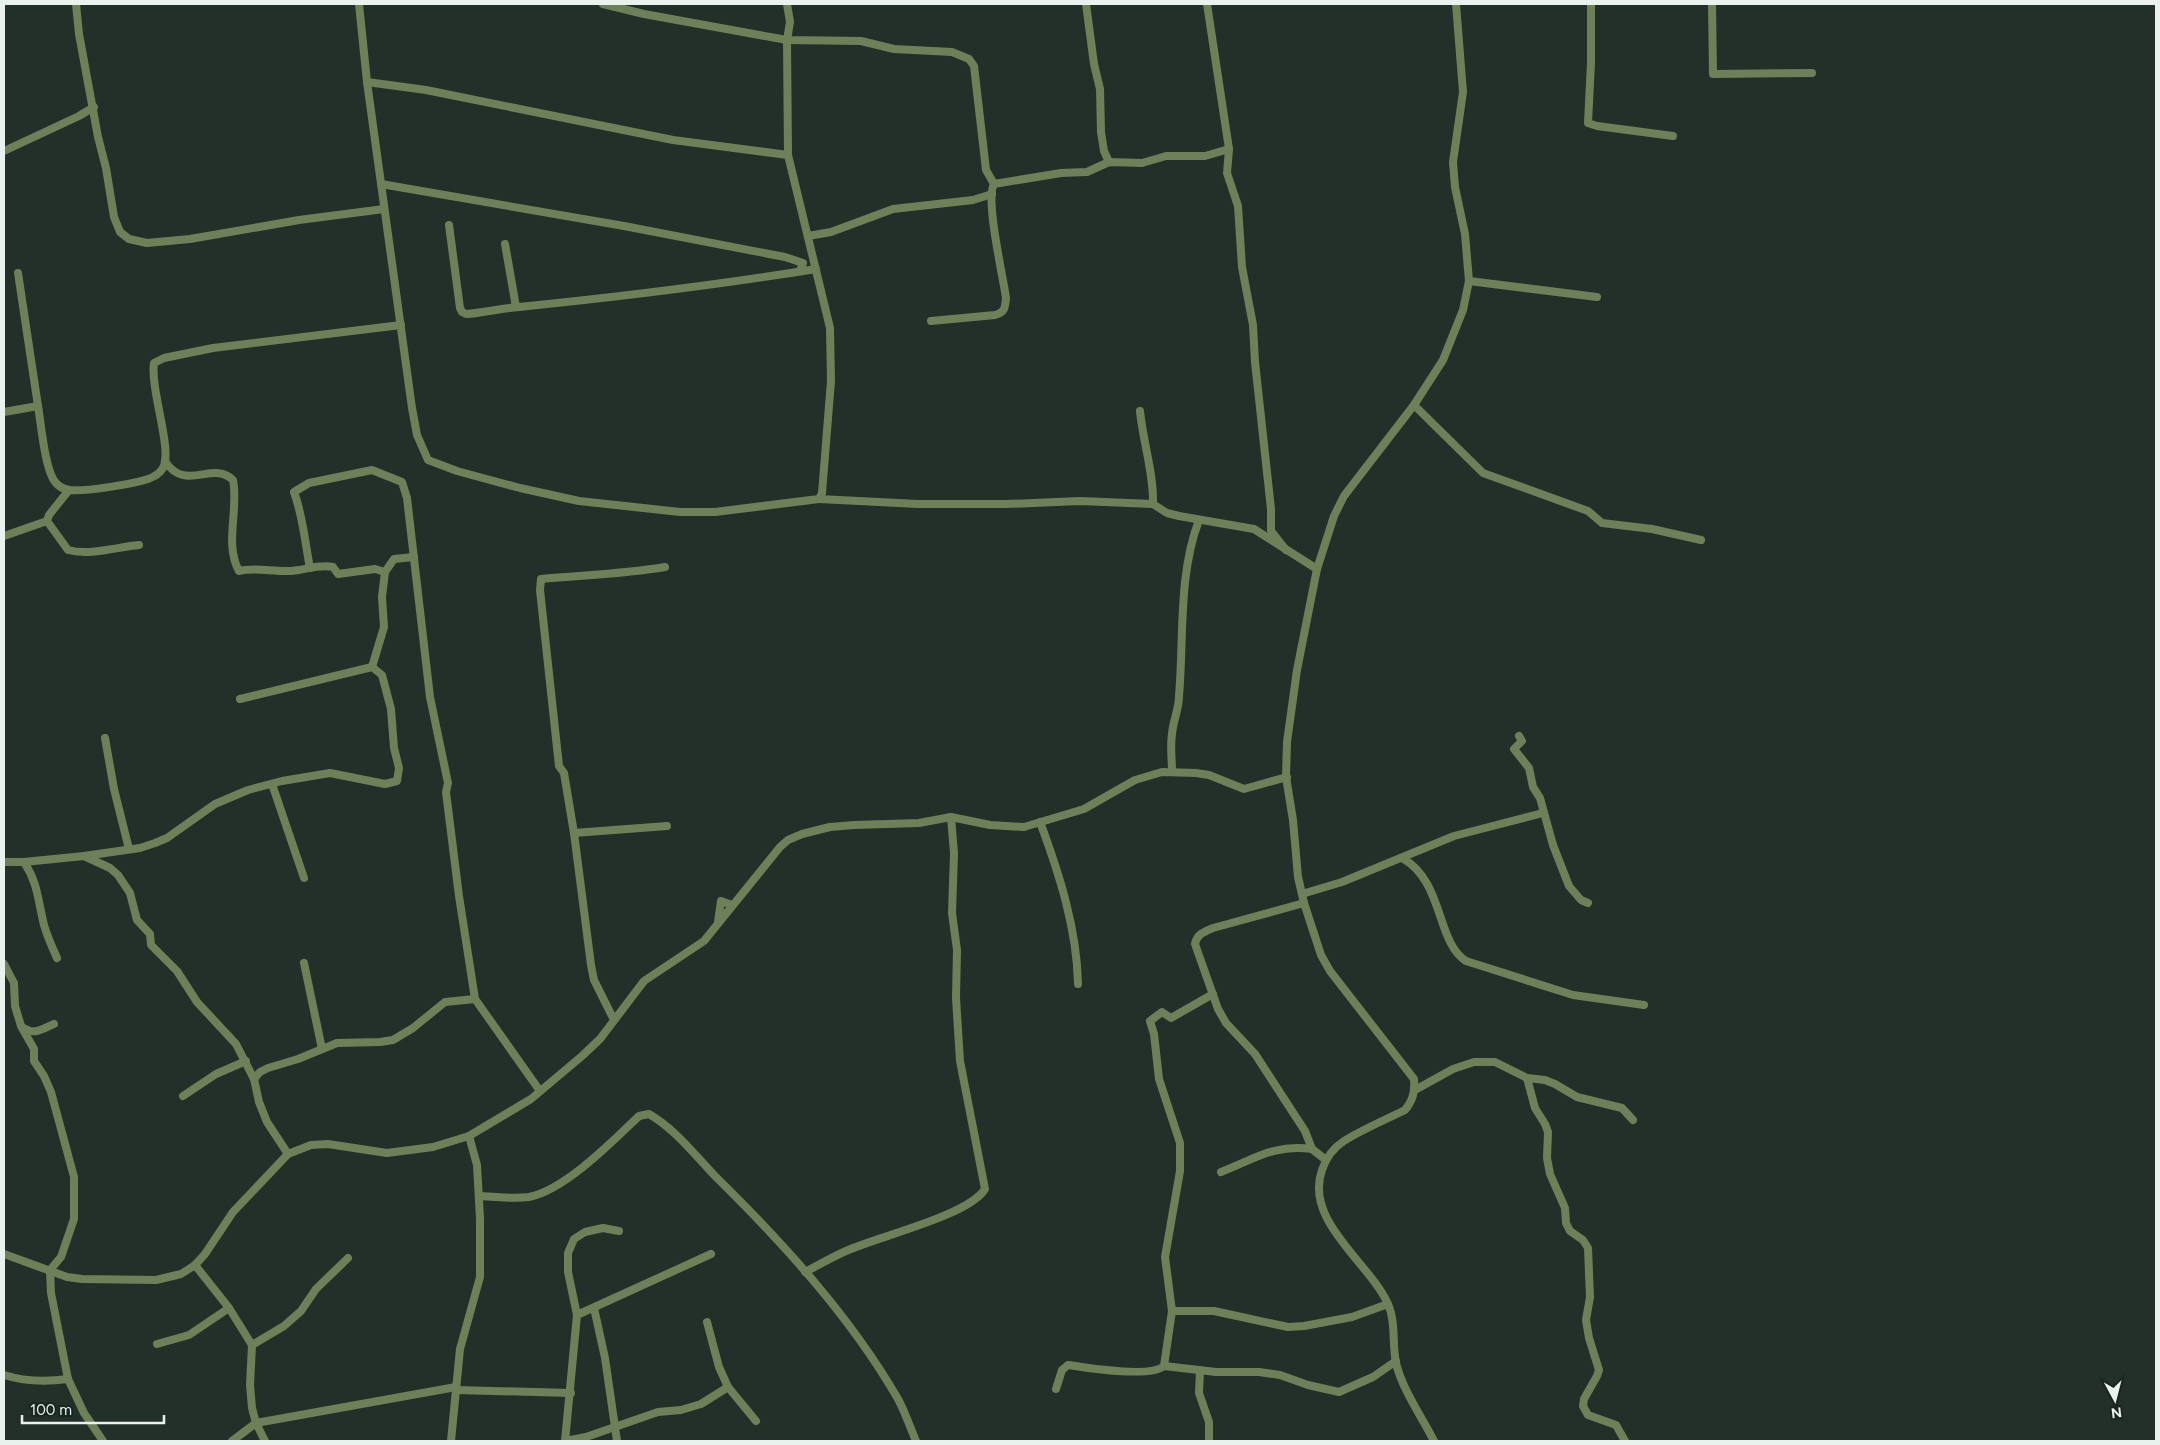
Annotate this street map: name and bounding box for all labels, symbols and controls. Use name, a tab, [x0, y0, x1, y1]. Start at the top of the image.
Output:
north arrow	[2090, 1375, 2140, 1425]
scale bar	[22, 1392, 165, 1424]
text: 100 m	[30, 1401, 72, 1419]
text: N	[2110, 1403, 2123, 1422]

